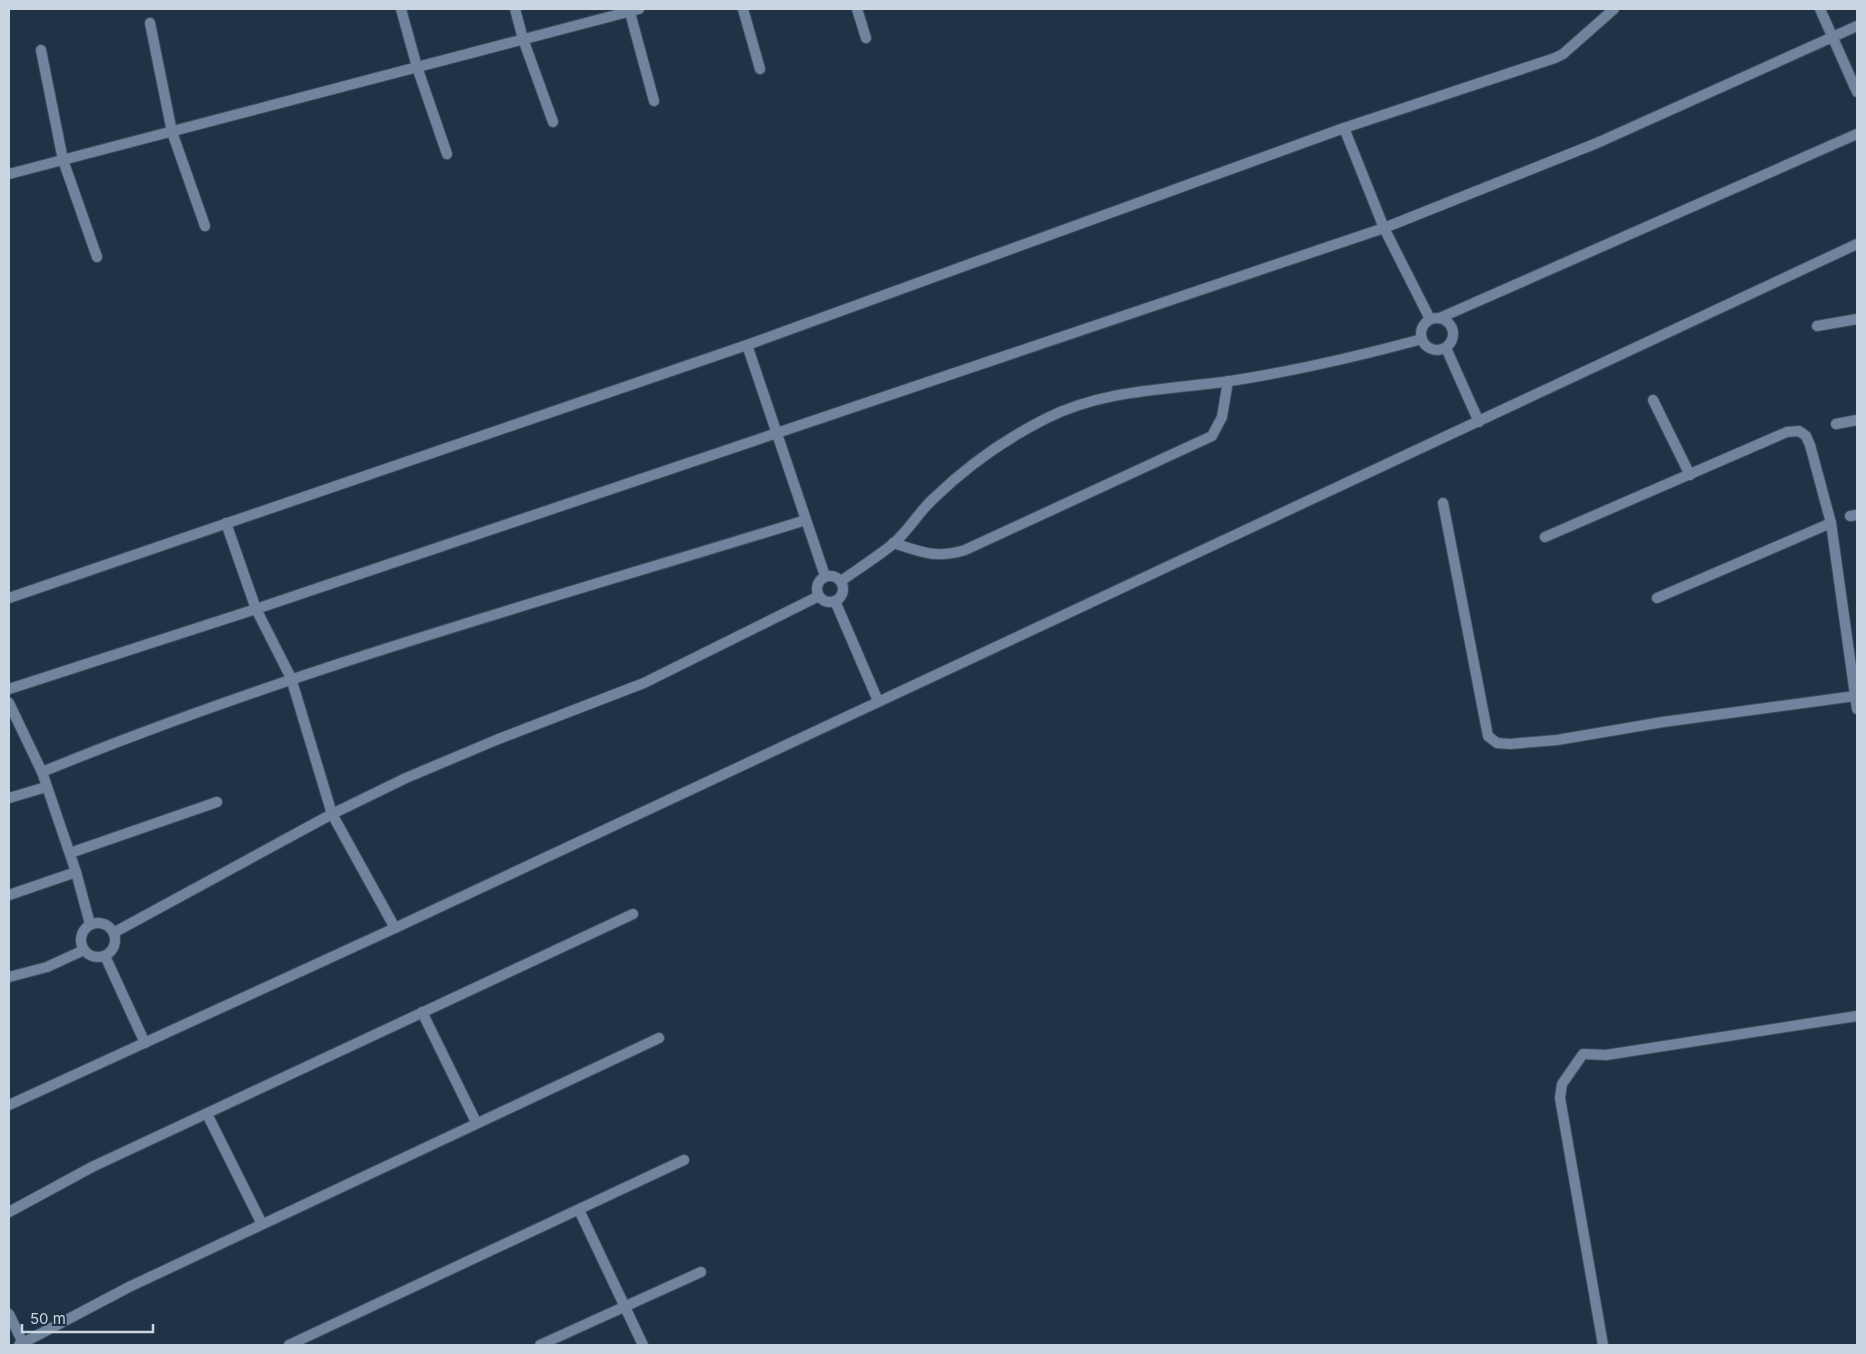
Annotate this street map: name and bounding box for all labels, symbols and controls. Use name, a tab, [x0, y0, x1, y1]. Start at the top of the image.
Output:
scale bar	[22, 1302, 154, 1334]
text: 50 m	[30, 1309, 66, 1328]

